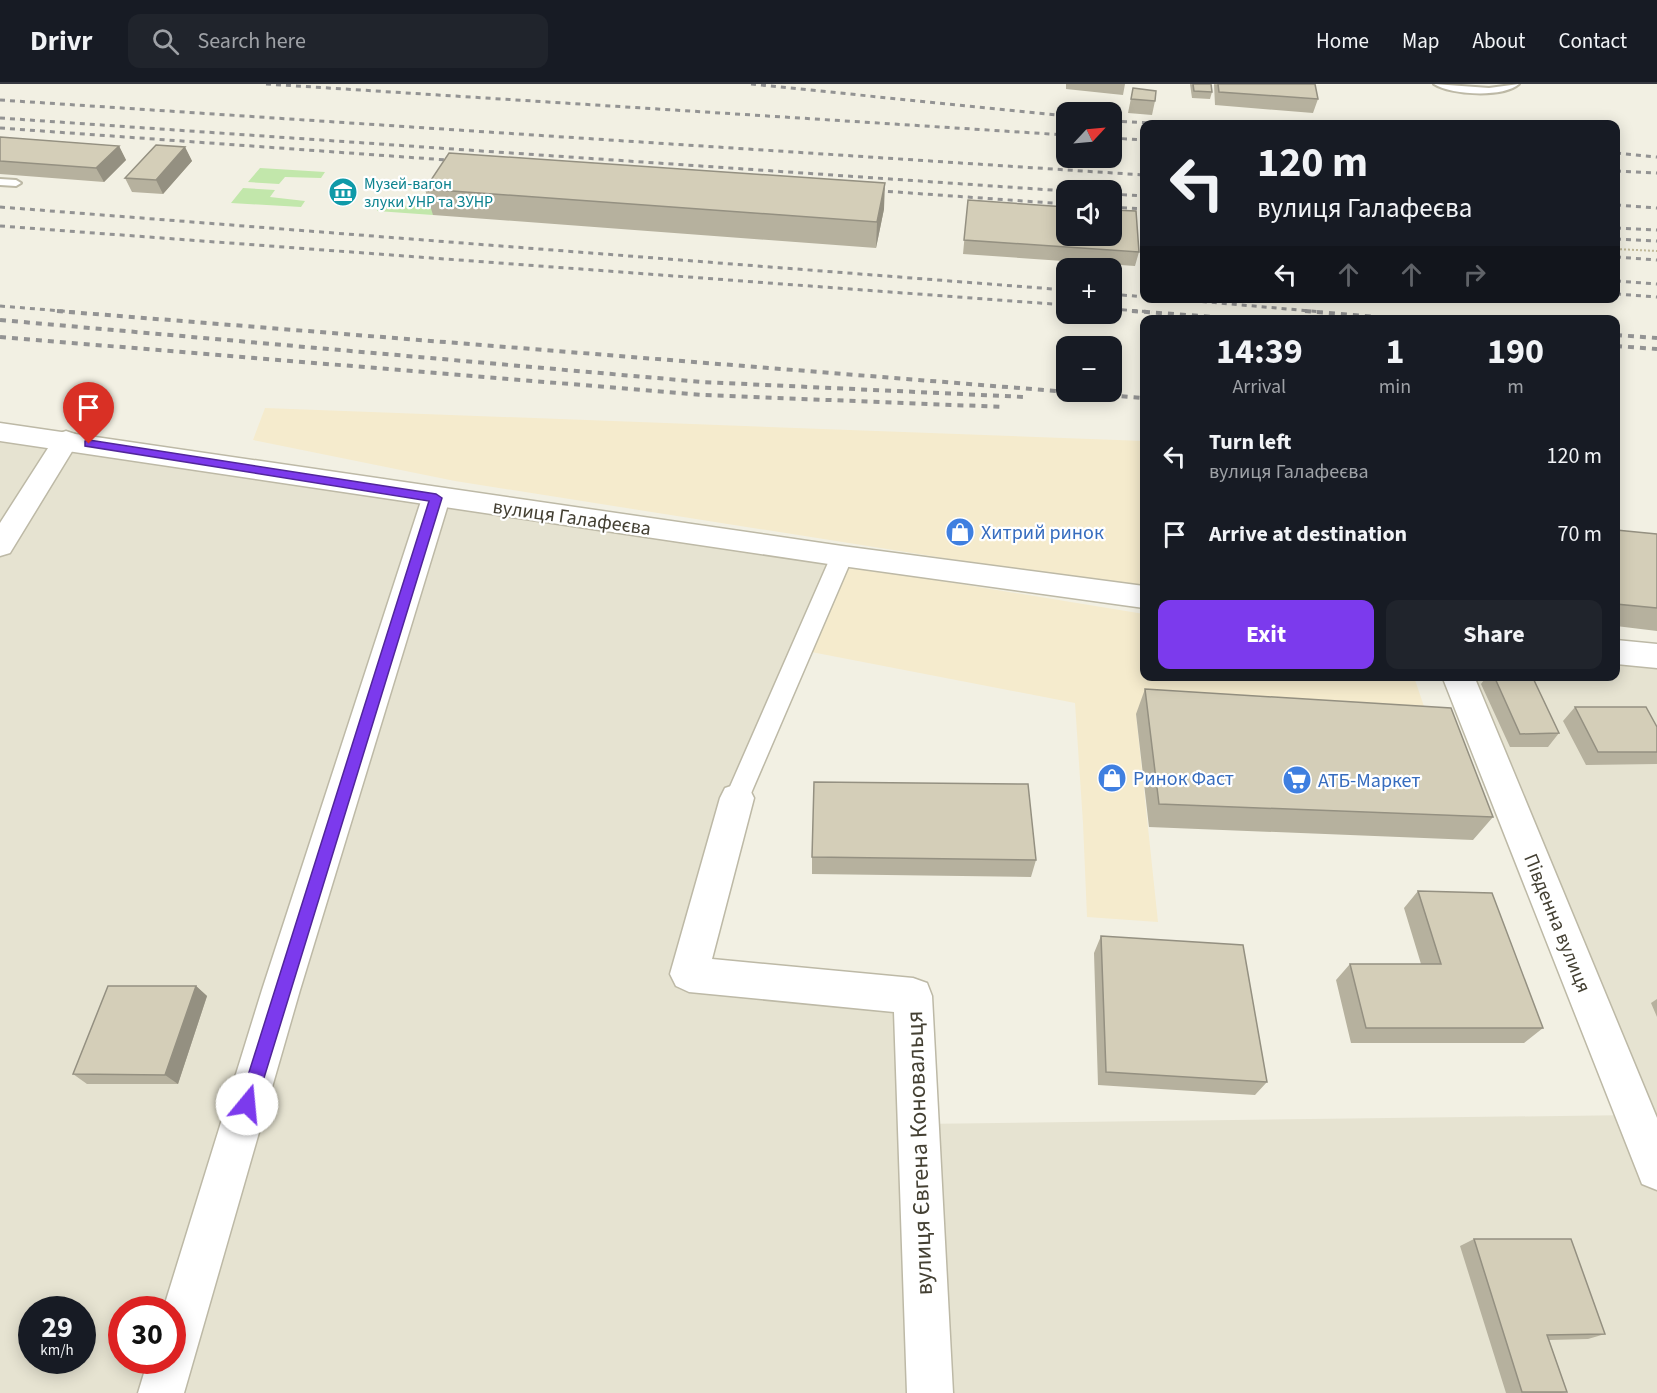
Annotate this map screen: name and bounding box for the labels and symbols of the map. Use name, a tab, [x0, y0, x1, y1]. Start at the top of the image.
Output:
north arrow	[1056, 102, 1122, 168]
place label: Музей-вагон злуки УНР та ЗУНР	[364, 173, 493, 213]
museum icon: Музей-вагон злуки УНР та ЗУНР	[327, 176, 359, 208]
pin	[63, 382, 114, 444]
street label: вулиця Галафеєва	[491, 493, 653, 543]
shop icon: Хитрий ринок	[944, 516, 976, 548]
place label: Хитрий ринок	[981, 519, 1104, 547]
shop icon: Ринок Фаст	[1096, 762, 1128, 794]
supermarket icon: АТБ-Маркет	[1281, 764, 1313, 796]
place label: Ринок Фаст	[1133, 765, 1234, 793]
place label: АТБ-Маркет	[1318, 767, 1421, 795]
street label: Південна вулиця	[1516, 850, 1598, 997]
street label: вулиця Євгена Коновальця	[897, 1010, 942, 1296]
position arrow	[215, 1072, 279, 1136]
speed limit sign: 30	[108, 1296, 186, 1374]

